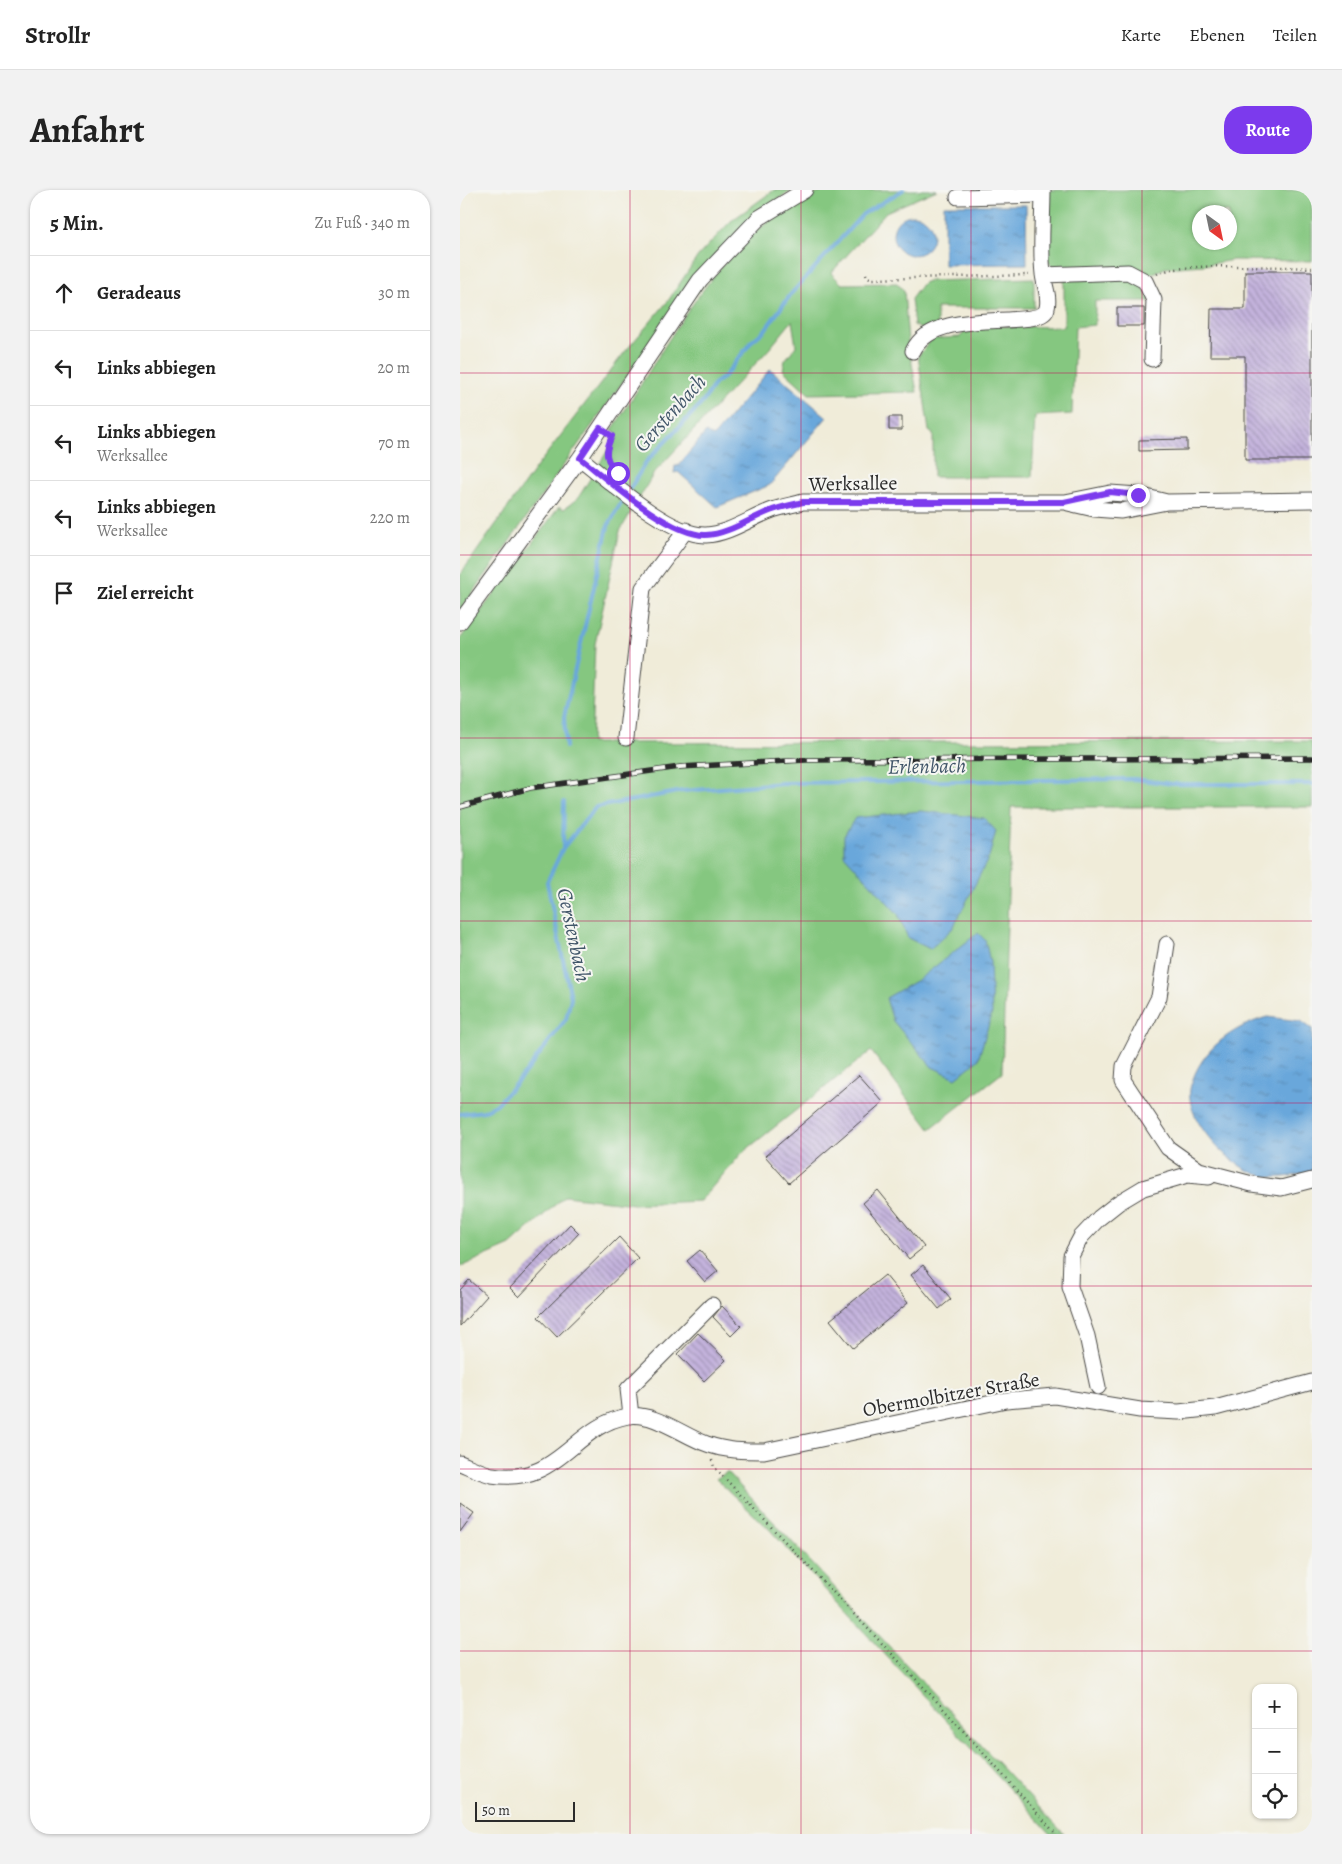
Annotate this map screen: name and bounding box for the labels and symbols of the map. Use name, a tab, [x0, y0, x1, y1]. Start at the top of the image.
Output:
north arrow	[1192, 205, 1237, 250]
water label: Gerstenbach	[628, 368, 712, 458]
route start	[607, 462, 630, 485]
street label: Werksallee	[807, 469, 898, 498]
route end	[1127, 484, 1150, 507]
water label: Erlenbach	[888, 751, 966, 781]
water label: Gerstenbach	[550, 885, 598, 985]
street label: Obermolbitzer Straße	[861, 1366, 1042, 1423]
scale bar	[475, 1799, 575, 1822]

